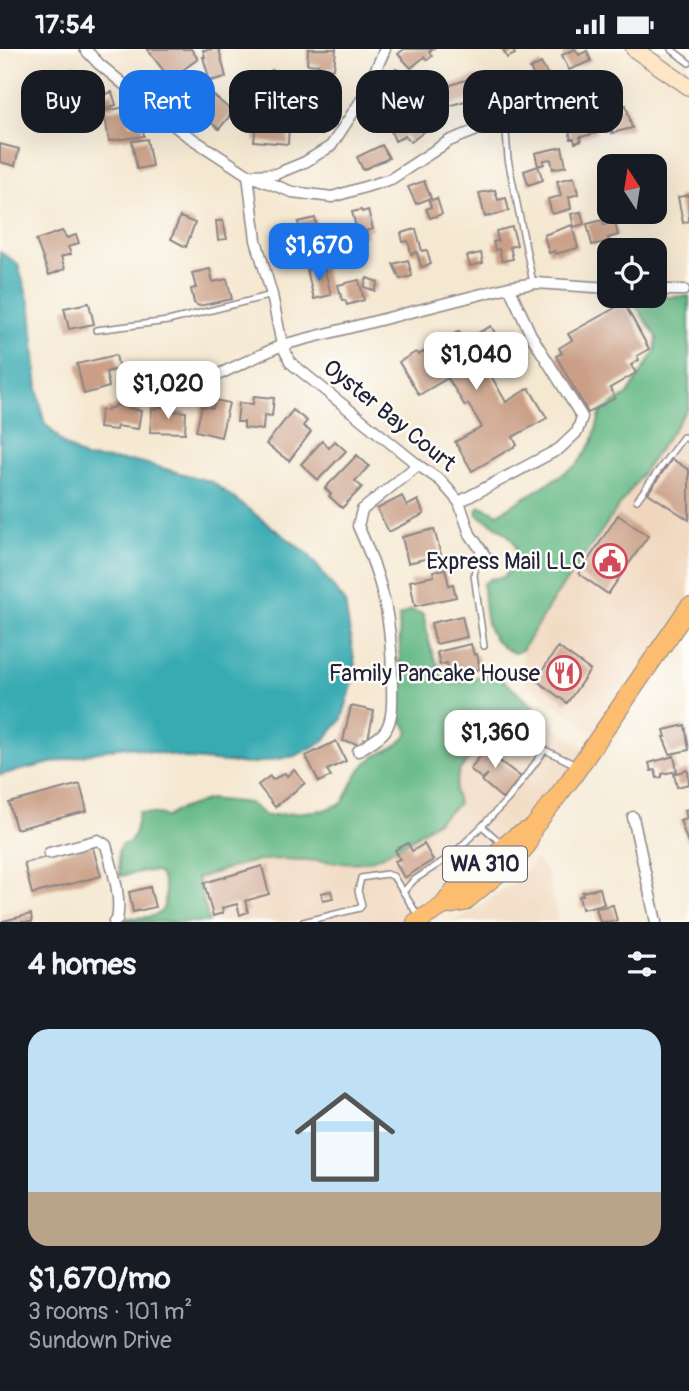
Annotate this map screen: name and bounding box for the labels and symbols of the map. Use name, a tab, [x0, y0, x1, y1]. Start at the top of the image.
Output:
north arrow	[597, 154, 667, 224]
pin: $1,670	[262, 223, 376, 283]
pin: $1,040	[419, 333, 533, 392]
street label: Oyster Bay Court	[317, 353, 463, 478]
pin: $1,020	[111, 361, 225, 421]
public building icon: Express Mail LLC	[591, 542, 629, 580]
place label: Express Mail LLC	[426, 547, 586, 576]
restaurant icon: Family Pancake House	[545, 654, 583, 692]
place label: Family Pancake House	[329, 659, 541, 688]
pin: $1,360	[438, 711, 552, 770]
road number: WA 310	[443, 847, 527, 881]

